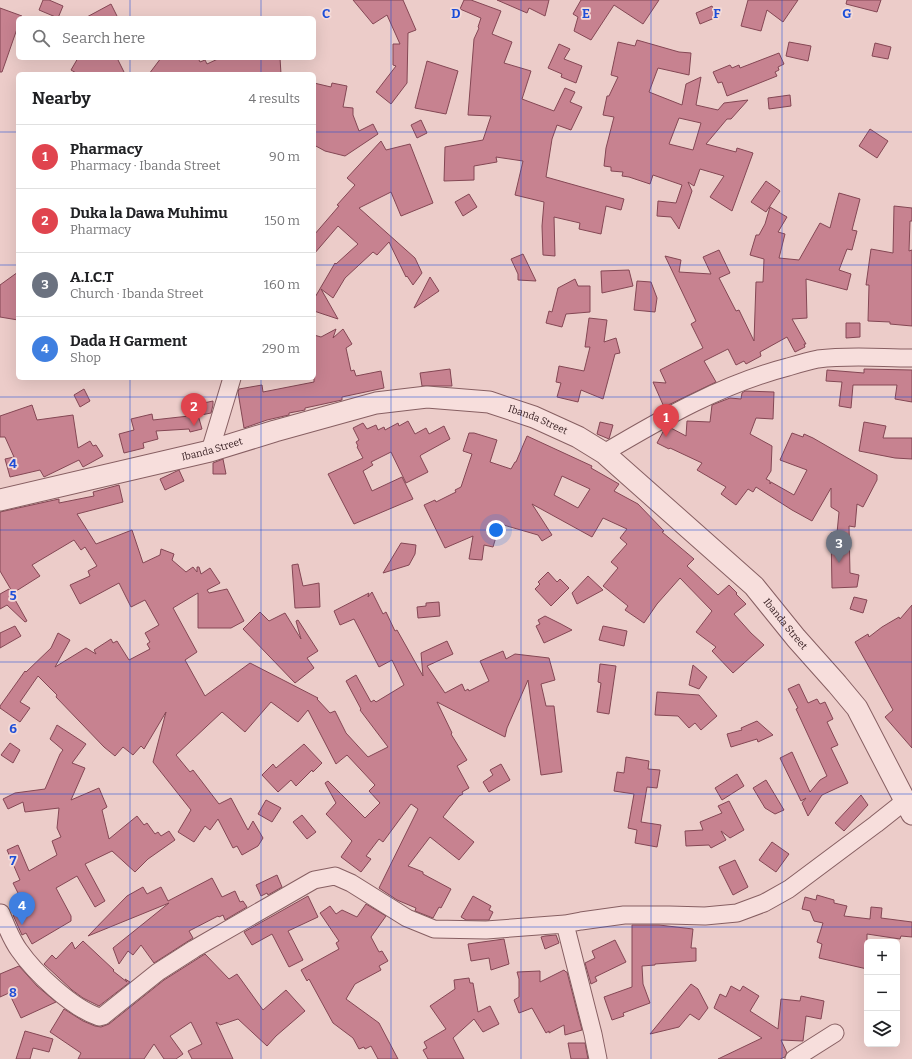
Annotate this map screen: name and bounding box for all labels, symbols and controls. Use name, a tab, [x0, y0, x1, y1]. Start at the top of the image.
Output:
text: C	[322, 6, 330, 21]
text: D	[451, 6, 461, 21]
text: E	[582, 6, 590, 21]
text: F	[713, 6, 721, 21]
text: G	[842, 6, 852, 21]
search box	[16, 16, 316, 60]
icon: search	[30, 27, 52, 49]
text: Search here	[62, 29, 145, 47]
text: Nearby	[32, 88, 91, 109]
text: 4 results	[248, 91, 300, 106]
text: Pharmacy	[70, 140, 143, 158]
text: 1	[42, 149, 48, 164]
text: 90 m	[269, 149, 300, 164]
text: Pharmacy · Ibanda Street	[70, 158, 221, 173]
text: Duka la Dawa Muhimu	[70, 204, 228, 222]
text: 2	[41, 213, 49, 228]
text: 150 m	[264, 213, 300, 228]
text: Pharmacy	[70, 222, 131, 237]
text: A.I.C.T	[70, 268, 114, 286]
text: 3	[41, 277, 49, 292]
text: 160 m	[264, 277, 300, 292]
text: Church · Ibanda Street	[70, 286, 203, 301]
text: Dada H Garment	[70, 332, 188, 350]
text: 4	[41, 341, 49, 356]
text: 290 m	[262, 341, 300, 356]
text: Shop	[70, 350, 101, 365]
pin: 2	[181, 393, 207, 426]
street label: Ibanda Street	[507, 403, 570, 437]
pin: 1	[653, 404, 679, 437]
street label: Ibanda Street	[180, 435, 244, 463]
text: 4	[9, 456, 17, 471]
your location	[486, 520, 506, 540]
pin: 3	[826, 530, 852, 563]
text: 5	[9, 588, 17, 603]
street label: Ibanda Street	[761, 596, 810, 653]
text: 6	[9, 721, 17, 736]
text: 7	[10, 853, 17, 868]
pin: 4	[9, 892, 35, 925]
map controls	[864, 939, 900, 1047]
button: +	[864, 939, 900, 975]
button: −	[864, 975, 900, 1011]
text: 8	[9, 985, 17, 1000]
button: layers	[864, 1011, 900, 1047]

